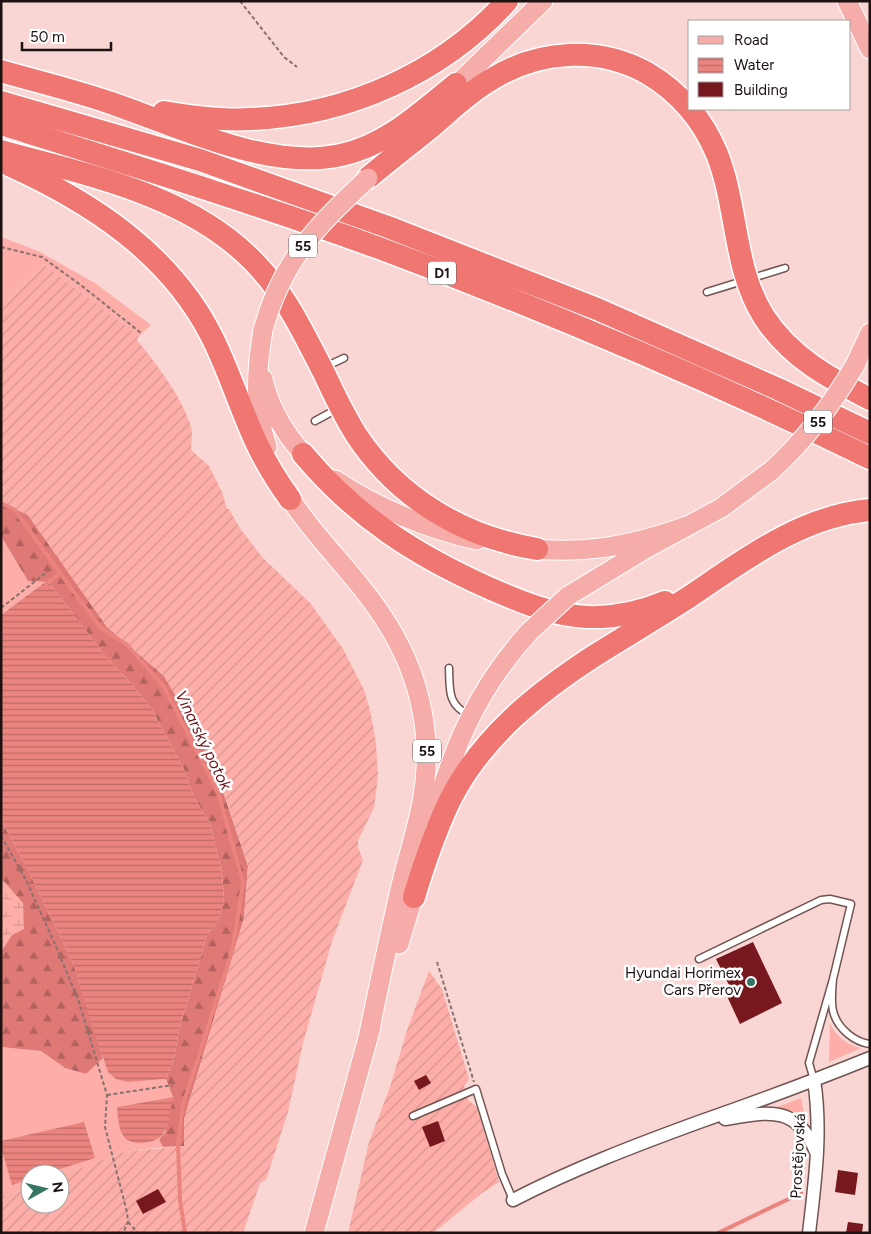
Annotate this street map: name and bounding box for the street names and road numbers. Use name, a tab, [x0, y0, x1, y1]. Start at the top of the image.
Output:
road number: 55	[289, 235, 317, 258]
road number: D1	[428, 262, 456, 284]
road number: 55	[804, 411, 832, 434]
road number: 55	[413, 739, 441, 762]
street label: Prostějovská	[787, 1113, 809, 1199]

